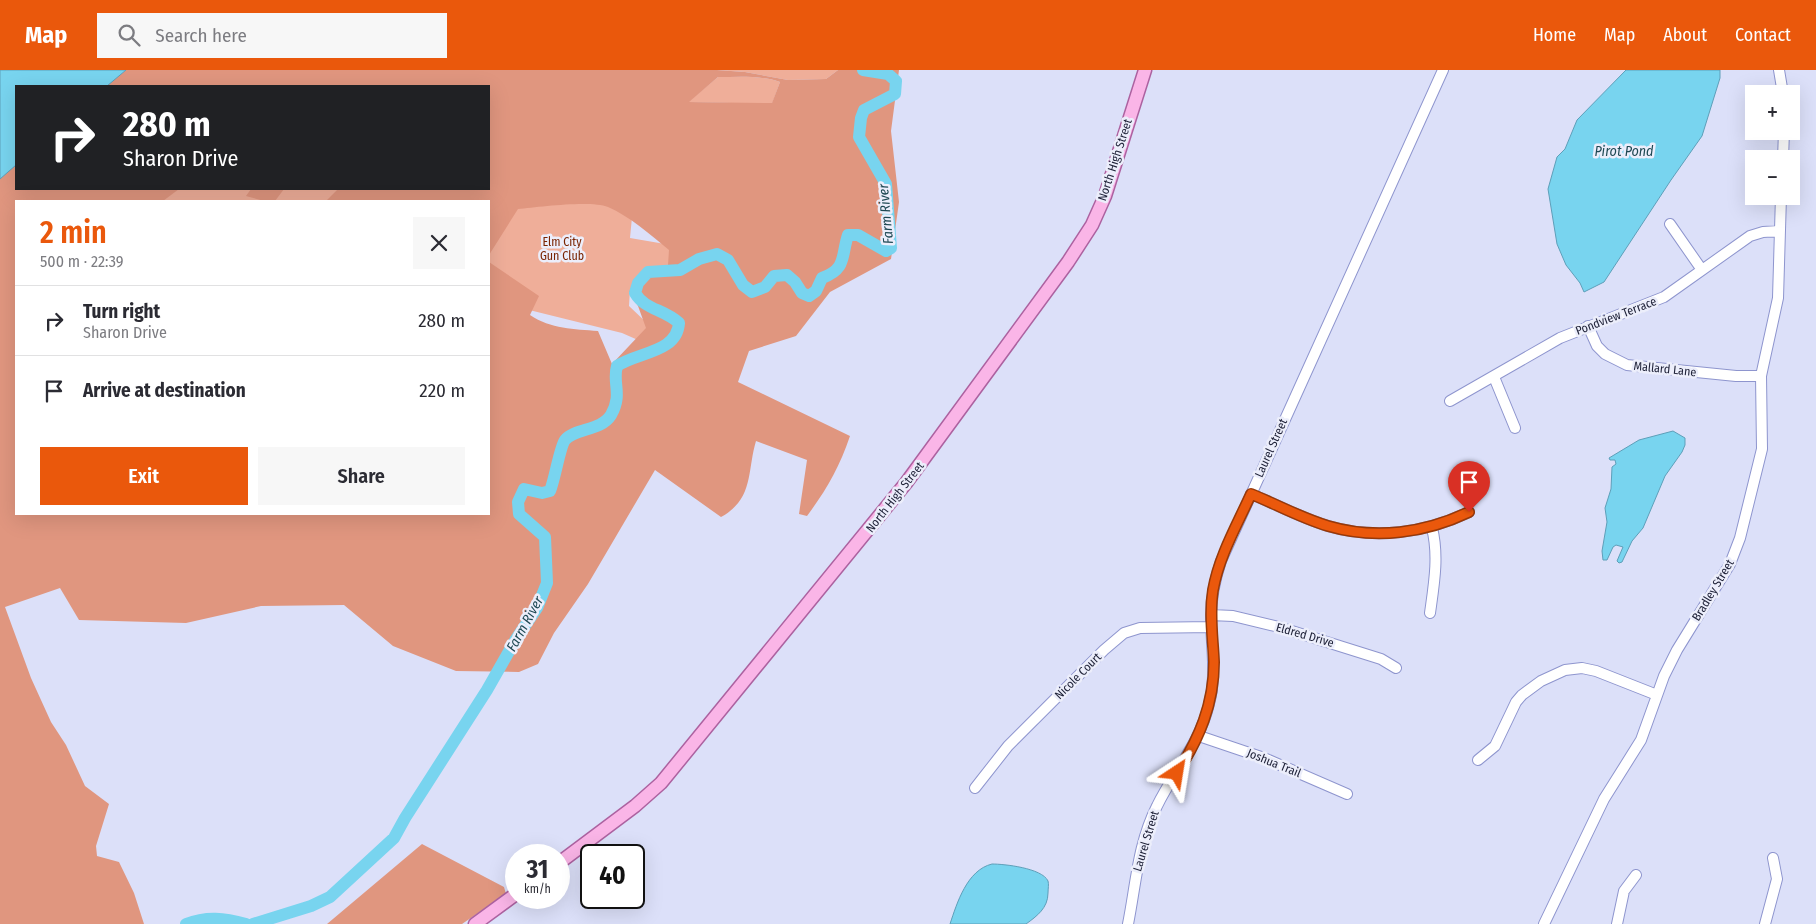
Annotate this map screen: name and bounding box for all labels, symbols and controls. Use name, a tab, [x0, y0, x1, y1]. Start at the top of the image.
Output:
search box	[97, 13, 447, 58]
text: Map	[25, 21, 67, 49]
icon: search	[115, 21, 143, 49]
text: Search here	[155, 24, 247, 47]
text: Home	[1533, 24, 1576, 46]
text: Map	[1604, 24, 1635, 46]
text: About	[1663, 24, 1707, 46]
text: Contact	[1735, 24, 1791, 46]
map controls	[1745, 85, 1800, 205]
button: +	[1745, 85, 1800, 140]
text: 280 m	[123, 103, 211, 145]
icon: right	[40, 105, 105, 170]
street label: North High Street	[1095, 117, 1135, 203]
water label: Pirot Pond	[1594, 143, 1654, 160]
text: Sharon Drive	[123, 145, 238, 172]
button: −	[1745, 150, 1800, 205]
water label: Farm River	[875, 182, 897, 245]
text: 2 min	[40, 215, 107, 251]
button: close	[413, 217, 465, 269]
park label: Elm City Gun Club	[540, 235, 584, 263]
text: 500 m · 22:39	[40, 252, 123, 271]
street label: Pondview Terrace	[1574, 294, 1658, 338]
text: Turn right	[83, 300, 160, 323]
icon: right	[40, 307, 68, 335]
text: 280 m	[418, 309, 465, 332]
text: Sharon Drive	[83, 323, 167, 342]
street label: Mallard Lane	[1633, 359, 1697, 379]
icon: arrive	[40, 377, 68, 405]
text: Arrive at destination	[83, 379, 246, 402]
text: 220 m	[419, 379, 465, 402]
street label: Laurel Street	[1252, 416, 1290, 479]
button: Exit	[40, 447, 248, 505]
button: Share	[258, 447, 465, 505]
street label: North High Street	[863, 459, 927, 535]
pin	[1448, 461, 1490, 512]
icon: arrive	[1455, 468, 1483, 496]
street label: Bradley Street	[1689, 557, 1737, 623]
water label: Farm River	[503, 592, 548, 655]
street label: Eldred Drive	[1274, 620, 1336, 650]
street label: Nicole Court	[1052, 650, 1104, 702]
position arrow	[1150, 746, 1202, 798]
street label: Joshua Trail	[1245, 746, 1303, 780]
street label: Laurel Street	[1130, 809, 1162, 873]
speed limit sign: 40	[580, 844, 645, 909]
text: 31	[527, 855, 548, 885]
text: km/h	[524, 882, 551, 896]

